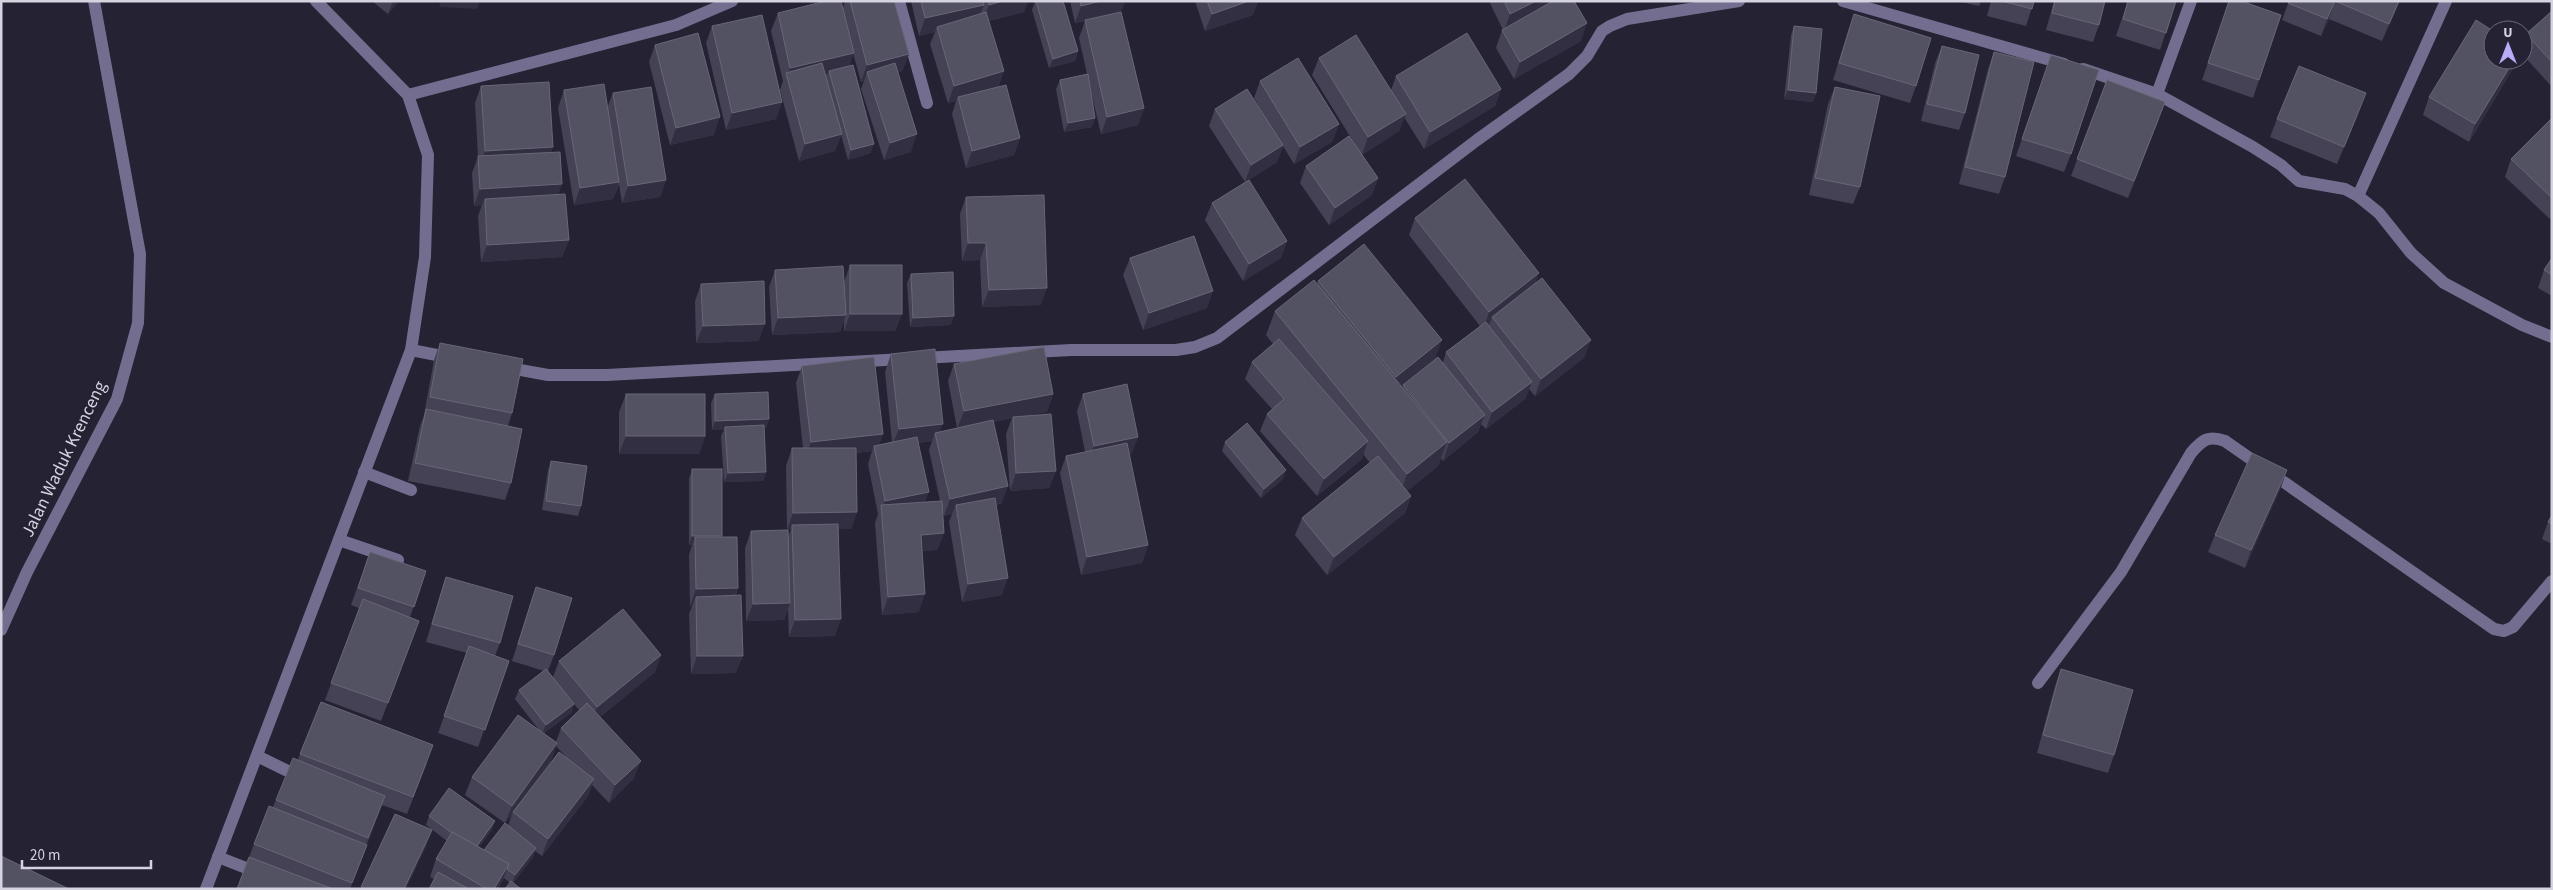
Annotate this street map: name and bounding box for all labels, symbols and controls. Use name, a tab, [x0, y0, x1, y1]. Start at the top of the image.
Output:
north arrow	[2483, 20, 2533, 70]
text: U	[2503, 23, 2513, 43]
street label: Jalan Waduk Krenceng	[15, 377, 113, 541]
scale bar	[22, 838, 151, 870]
text: 20 m	[30, 845, 60, 866]

